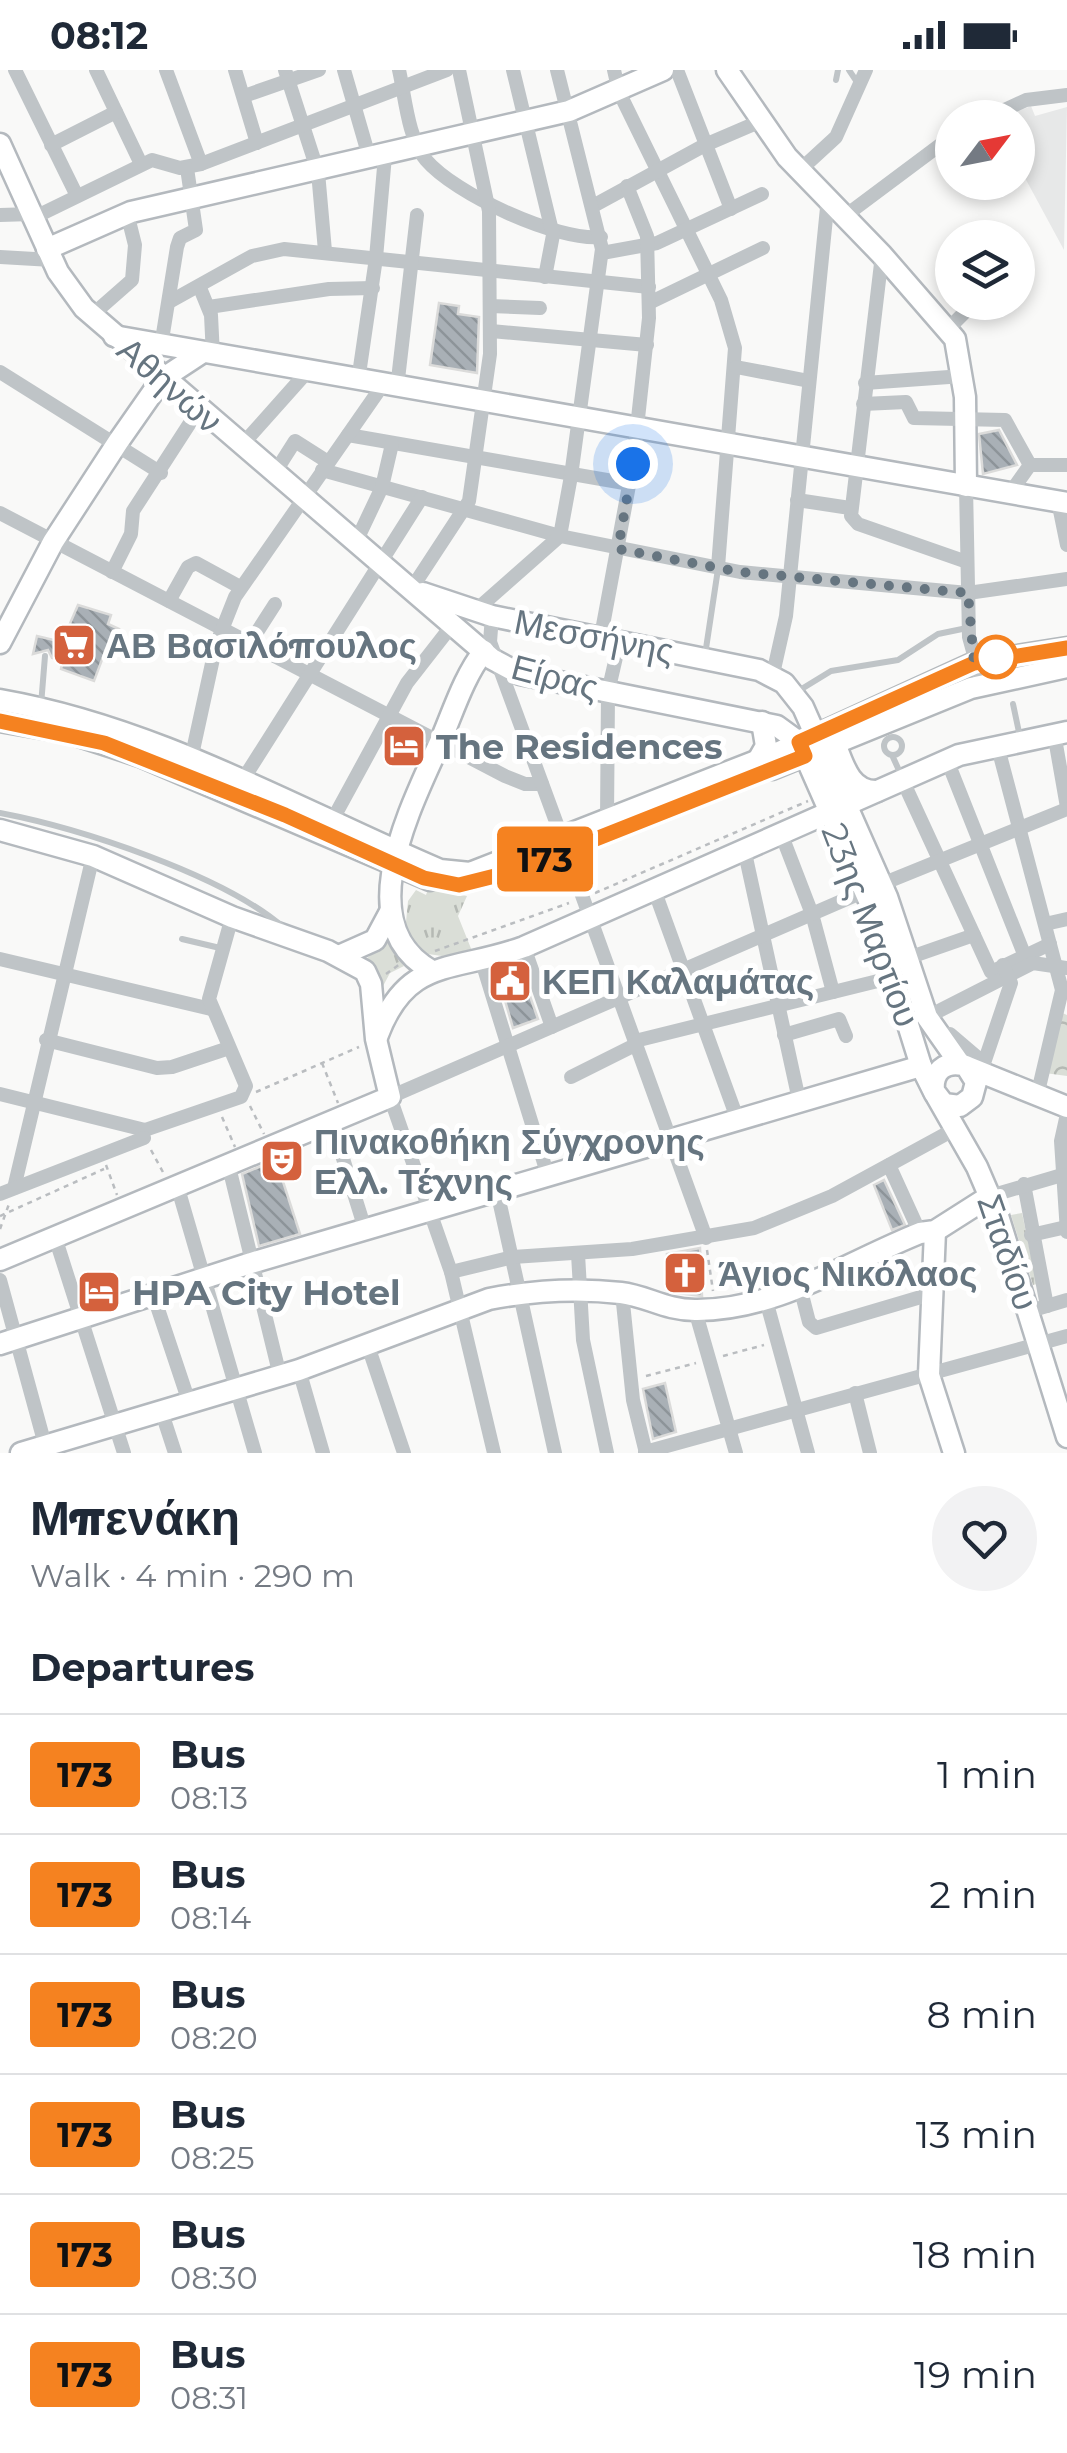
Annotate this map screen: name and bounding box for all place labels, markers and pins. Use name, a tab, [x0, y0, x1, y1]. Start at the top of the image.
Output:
supermarket icon: ΑΒ Βασιλόπουλος	[51, 622, 97, 668]
place label: ΑΒ Βασιλόπουλος	[106, 624, 417, 667]
unlabelled marker	[975, 636, 1017, 678]
hotel icon: The Residences	[381, 723, 427, 769]
place label: The Residences	[436, 725, 723, 768]
public building icon: ΚΕΠ Καλαμάτας	[487, 958, 533, 1004]
place label: ΚΕΠ Καλαμάτας	[542, 960, 814, 1003]
place label: Πινακοθήκη Σύγχρονης Ελλ. Τέχνης	[314, 1120, 705, 1203]
theatre icon: Πινακοθήκη Σύγχρονης Ελλ. Τέχνης	[259, 1138, 305, 1184]
church icon: Άγιος Νικόλαος	[662, 1250, 708, 1296]
place label: Άγιος Νικόλαος	[718, 1252, 977, 1295]
hotel icon: HPA City Hotel	[76, 1269, 122, 1315]
place label: HPA City Hotel	[132, 1271, 401, 1314]

